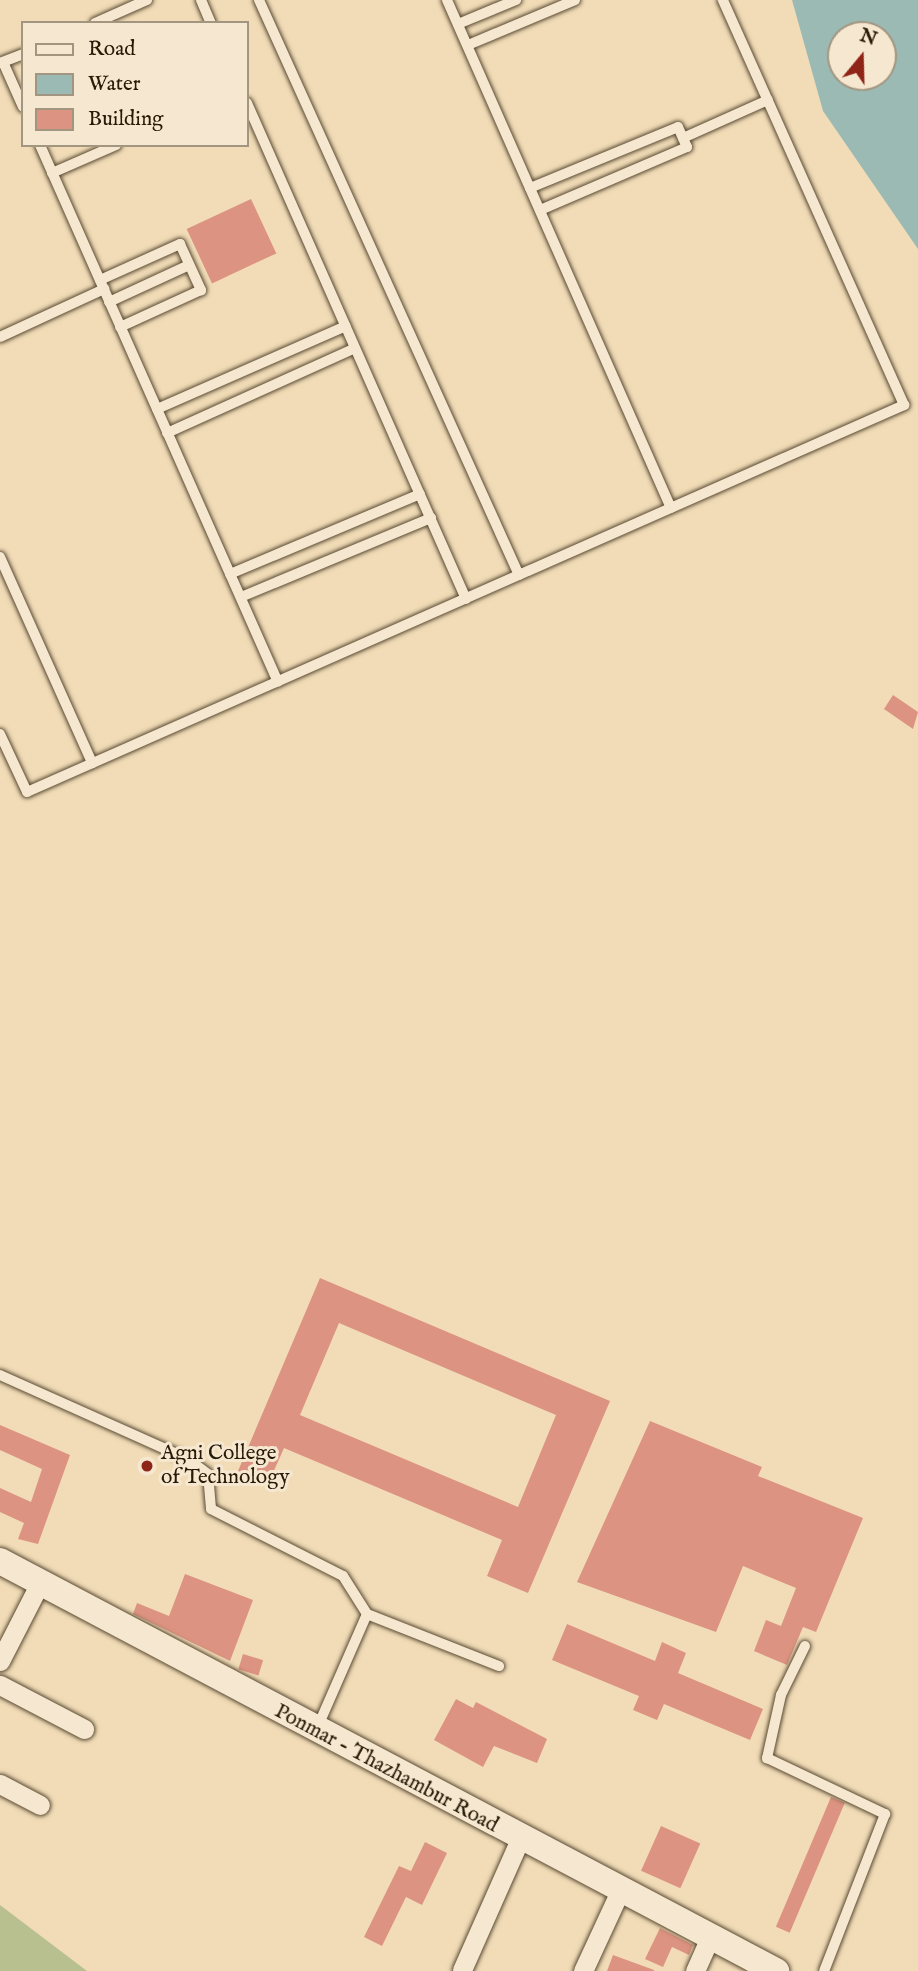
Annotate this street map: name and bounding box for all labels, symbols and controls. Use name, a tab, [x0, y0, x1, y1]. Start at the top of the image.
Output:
legend	[21, 21, 248, 147]
north arrow	[827, 21, 897, 91]
text: N	[856, 24, 880, 52]
text: Road	[88, 36, 135, 63]
text: Water	[88, 71, 140, 98]
text: Building	[88, 106, 163, 133]
place label: Agni College of Technology	[161, 1441, 290, 1491]
marker: Agni College of Technology	[139, 1458, 155, 1474]
street label: Ponmar - Thazhambur Road	[270, 1699, 502, 1839]

